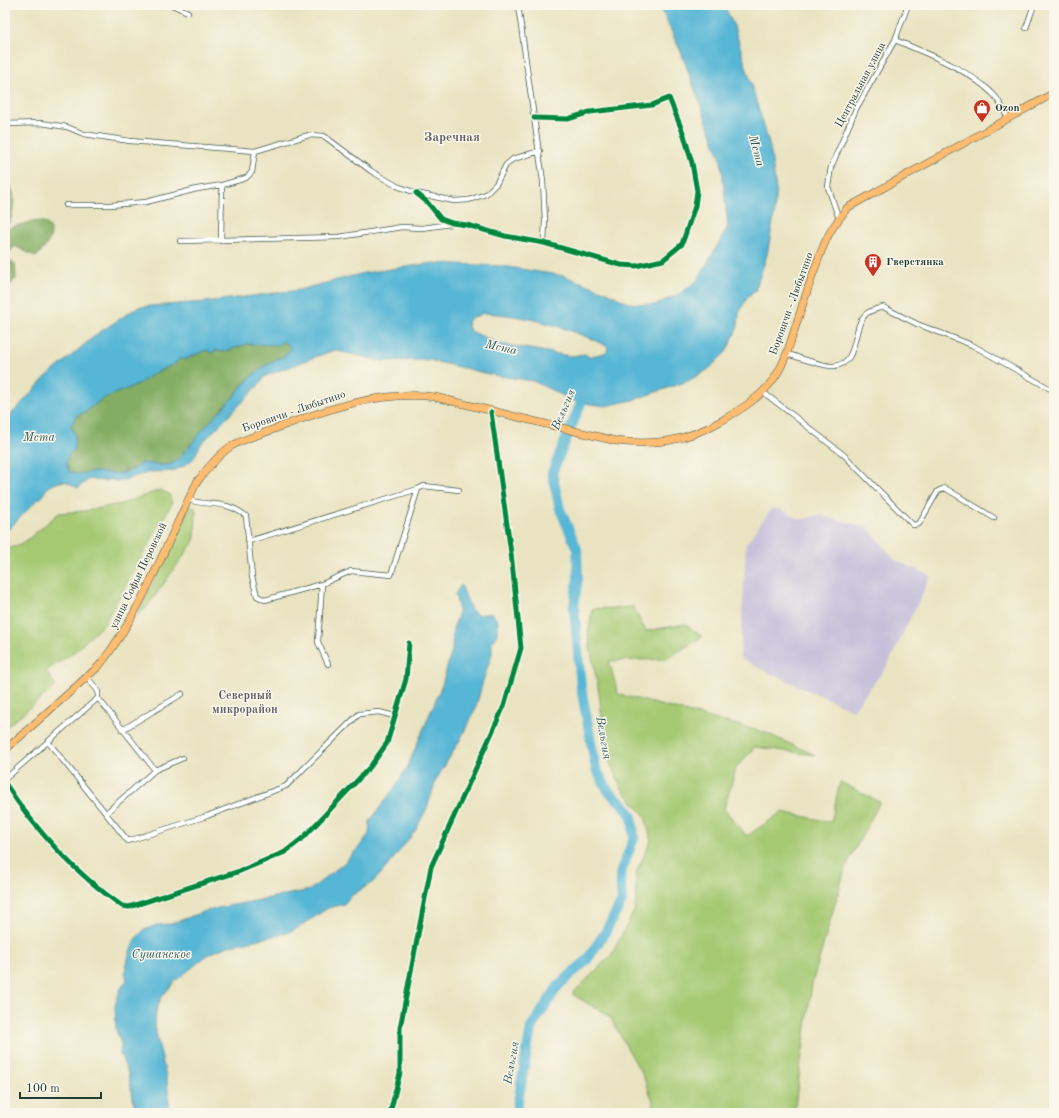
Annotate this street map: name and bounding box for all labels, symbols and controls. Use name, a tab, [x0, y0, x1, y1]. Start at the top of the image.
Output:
street label: Центральная улица	[834, 40, 888, 129]
shop icon: Ozon	[972, 98, 992, 123]
place label: Ozon	[995, 103, 1020, 114]
district label: Заречная	[424, 131, 480, 144]
water label: Мста	[746, 133, 766, 169]
street label: Боровичи - Любытино	[768, 251, 816, 357]
building icon: Гверстянка	[863, 252, 883, 277]
place label: Гверстянка	[886, 257, 944, 268]
water label: Мста	[483, 339, 518, 357]
water label: Вельгия	[550, 387, 578, 433]
street label: Боровичи - Любытино	[241, 389, 347, 435]
water label: Мста	[22, 432, 56, 444]
street label: улица Софьи Перовской	[108, 521, 170, 631]
district label: Северный микрорайон	[212, 690, 278, 716]
water label: Вельгия	[593, 715, 613, 761]
water label: Сушанское	[131, 949, 191, 961]
water label: Вельгия	[502, 1040, 522, 1086]
scale bar	[20, 1074, 101, 1100]
text: 100 m	[26, 1083, 60, 1095]

